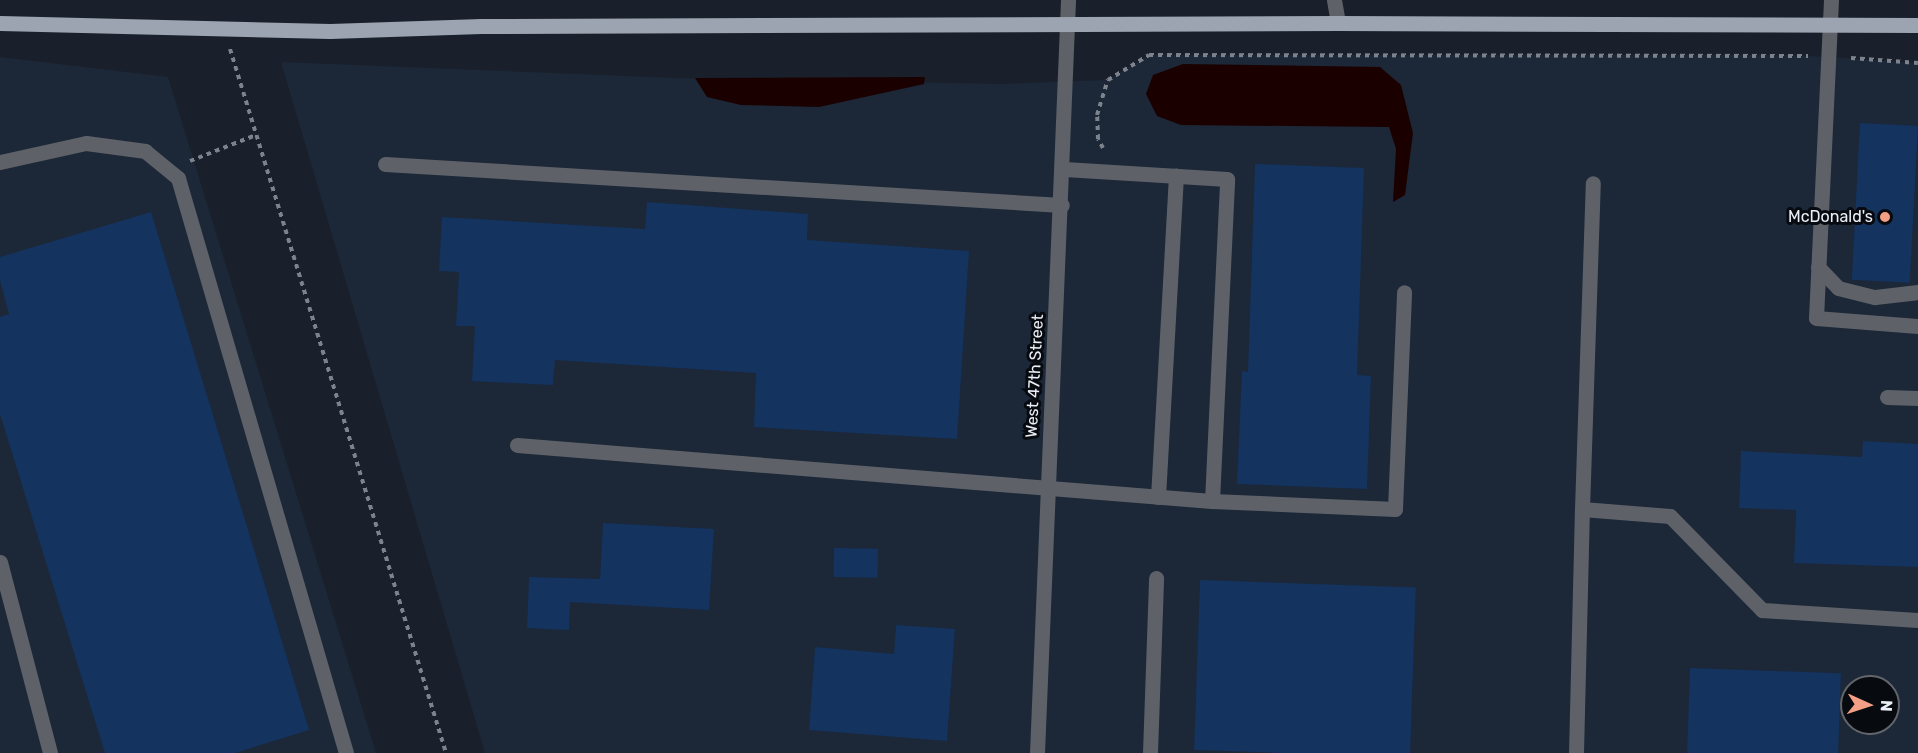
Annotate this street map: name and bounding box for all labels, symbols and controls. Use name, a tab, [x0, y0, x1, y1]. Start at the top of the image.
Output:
place label: McDonald's	[1788, 207, 1873, 227]
marker: McDonald's	[1878, 210, 1892, 224]
street label: West 47th Street	[1022, 314, 1048, 438]
north arrow	[1840, 675, 1900, 735]
text: N	[1877, 700, 1896, 712]

